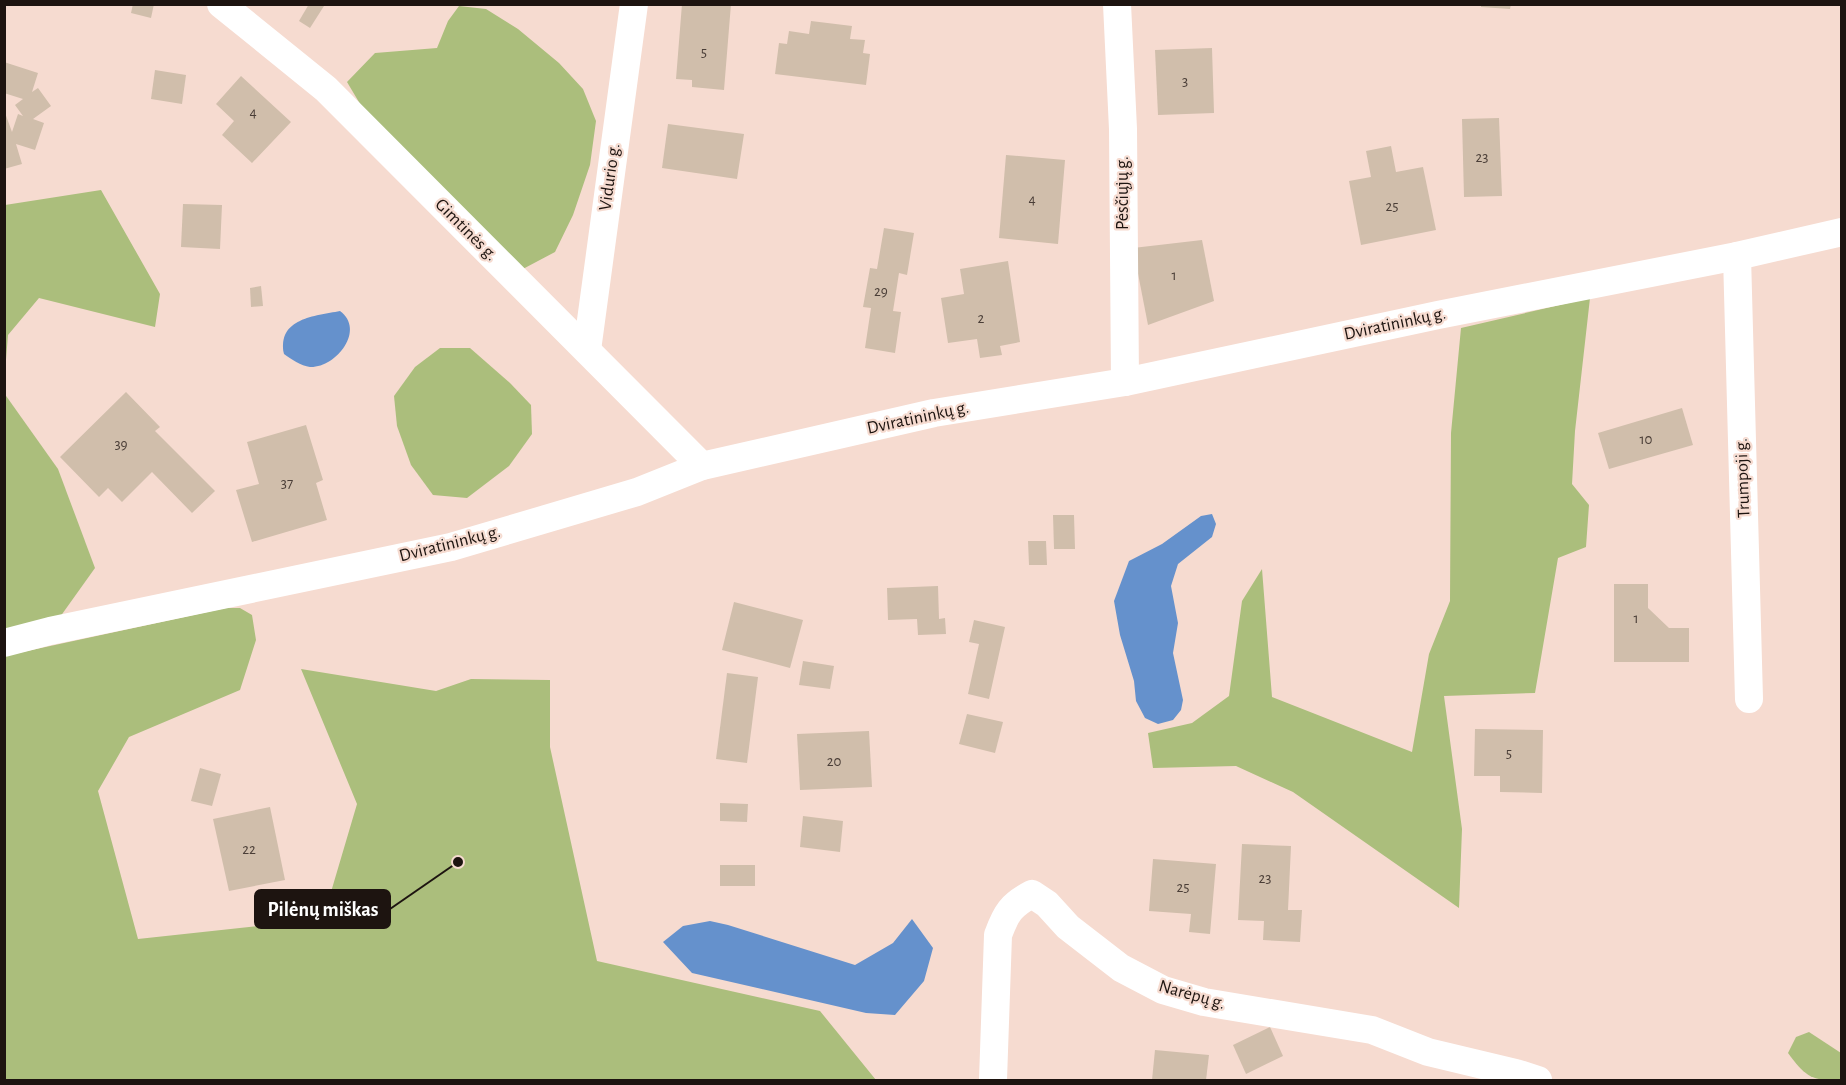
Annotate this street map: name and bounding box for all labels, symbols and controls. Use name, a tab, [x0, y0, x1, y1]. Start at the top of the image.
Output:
house number: 5	[701, 45, 707, 60]
house number: 3	[1182, 74, 1188, 89]
house number: 4	[249, 105, 257, 120]
street label: Vidurio g.	[596, 142, 624, 212]
house number: 23	[1475, 150, 1489, 165]
street label: Pėsčiųjų g.	[1114, 156, 1132, 230]
house number: 4	[1028, 192, 1036, 207]
street label: Gimtinės g.	[431, 195, 501, 265]
house number: 25	[1385, 199, 1399, 214]
house number: 1	[1171, 268, 1177, 283]
house number: 29	[874, 284, 888, 299]
street label: Dviratininkų g.	[1342, 304, 1448, 344]
house number: 2	[978, 311, 985, 326]
street label: Dviratininkų g.	[865, 398, 971, 438]
house number: 10	[1639, 432, 1653, 447]
house number: 39	[114, 437, 128, 452]
street label: Trumpoji g.	[1733, 438, 1753, 518]
house number: 37	[281, 476, 293, 491]
street label: Dviratininkų g.	[397, 523, 503, 565]
house number: 1	[1633, 611, 1639, 626]
house number: 5	[1506, 746, 1512, 761]
house number: 20	[827, 754, 841, 769]
house number: 22	[242, 842, 256, 857]
house number: 23	[1258, 871, 1272, 886]
house number: 25	[1176, 880, 1190, 895]
callout: Pilėnų miškas	[255, 890, 390, 928]
text: Pilėnų miškas	[268, 900, 379, 920]
street label: Narėpų g.	[1157, 977, 1227, 1013]

